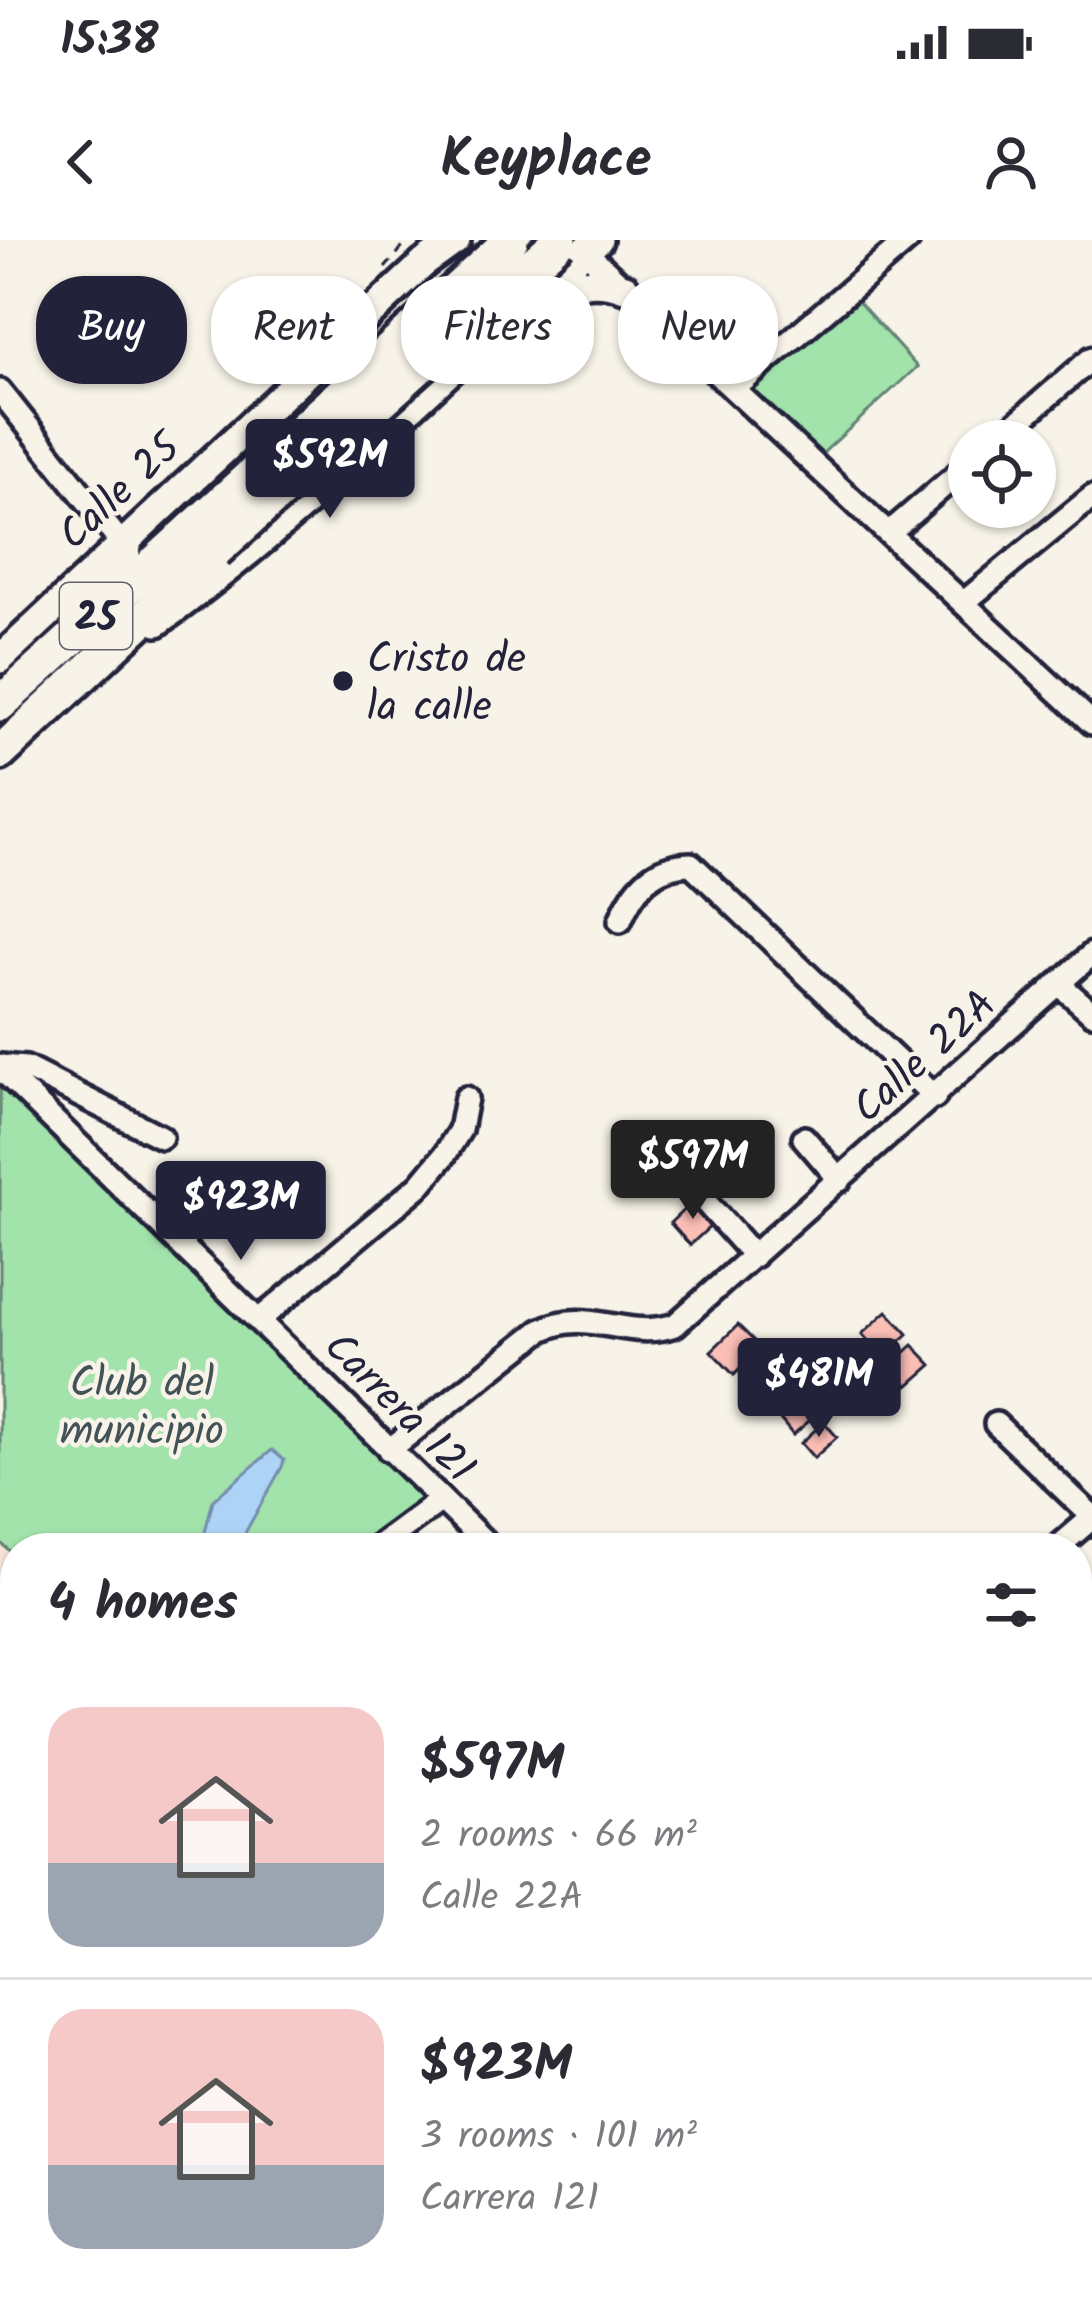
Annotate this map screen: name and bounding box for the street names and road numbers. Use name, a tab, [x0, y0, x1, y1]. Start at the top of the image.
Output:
street label: Calle 25	[43, 416, 199, 568]
road number: 25	[60, 583, 132, 649]
street label: Calle 22A	[838, 974, 1013, 1141]
street label: Carrera 121	[307, 1317, 490, 1500]

